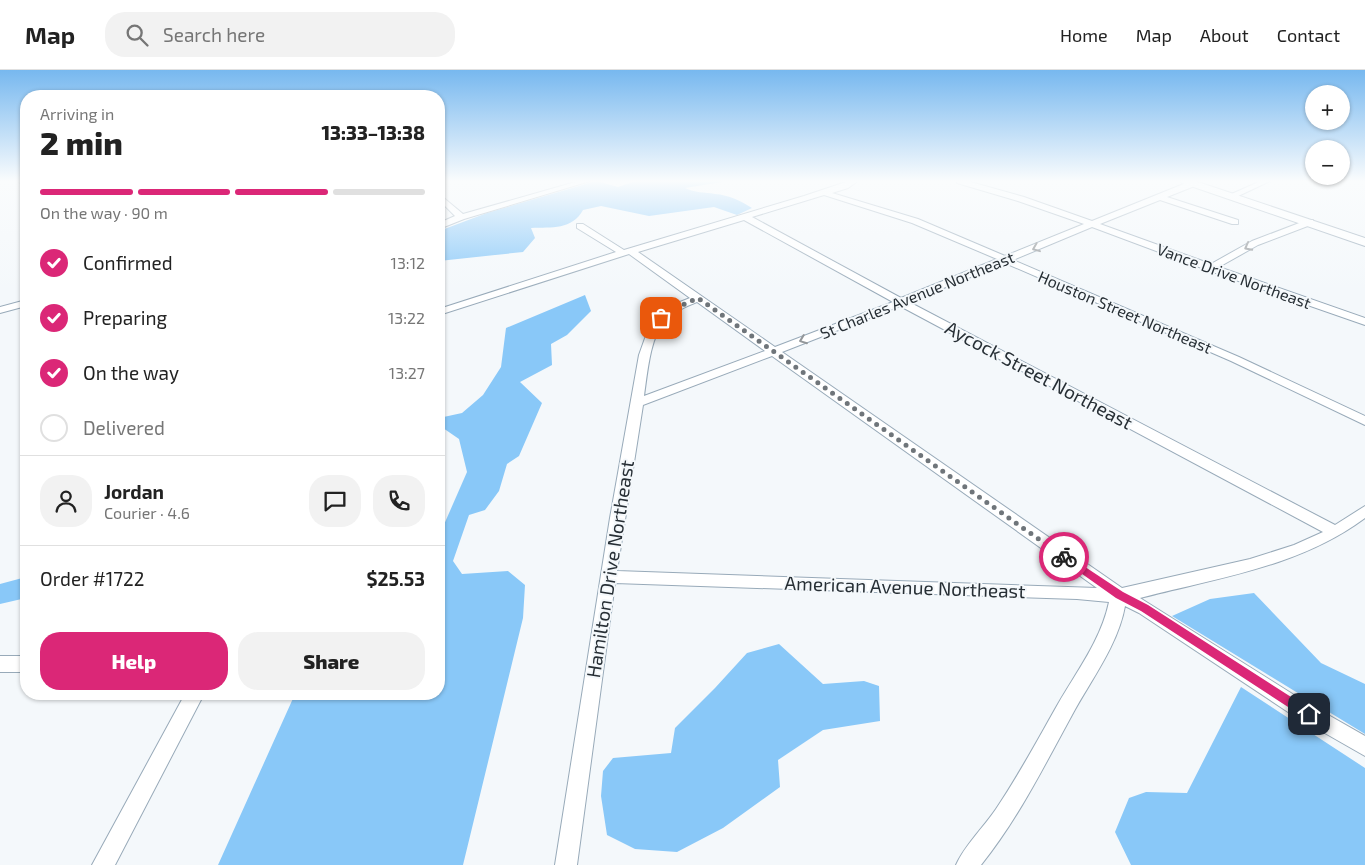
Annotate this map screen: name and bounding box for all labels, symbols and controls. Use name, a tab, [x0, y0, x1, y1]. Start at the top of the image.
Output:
search box	[105, 12, 455, 57]
text: Map	[25, 20, 75, 49]
icon: search	[123, 21, 151, 49]
text: Search here	[163, 23, 265, 46]
text: Home	[1060, 24, 1108, 46]
text: Map	[1136, 24, 1172, 46]
text: About	[1200, 24, 1249, 46]
text: Contact	[1277, 24, 1340, 46]
map controls	[1305, 85, 1350, 185]
button: +	[1305, 85, 1350, 130]
text: Arriving in	[40, 104, 114, 123]
text: 13:33–13:38	[322, 121, 425, 144]
text: 2 min	[40, 123, 123, 161]
button: −	[1305, 140, 1350, 185]
text: On the way · 90 m	[40, 203, 168, 222]
street label: Vance Drive Northeast	[1155, 239, 1314, 312]
one-way arrow	[1032, 241, 1041, 252]
one-way arrow	[1244, 241, 1253, 251]
street label: St Charles Avenue Northeast	[817, 247, 1017, 342]
icon: check	[40, 249, 68, 277]
text: Confirmed	[83, 251, 173, 274]
text: 13:12	[391, 253, 425, 272]
street label: Houston Street Northeast	[1035, 266, 1215, 357]
pin	[640, 297, 682, 339]
icon: check	[40, 304, 68, 332]
icon: bag	[647, 304, 675, 332]
text: Preparing	[83, 306, 167, 329]
text: 13:22	[388, 308, 425, 327]
street label: Aycock Street Northeast	[942, 315, 1137, 434]
one-way arrow	[800, 334, 808, 344]
icon: check	[40, 359, 68, 387]
text: On the way	[83, 361, 179, 384]
text: 13:27	[389, 363, 425, 382]
text: Delivered	[83, 416, 165, 439]
street label: Hamilton Drive Northeast	[581, 458, 638, 679]
button: person	[40, 475, 92, 527]
button: chat	[309, 475, 361, 527]
button: phone	[373, 475, 425, 527]
text: Jordan	[104, 480, 164, 503]
text: Courier · 4.6	[104, 503, 190, 522]
courier	[1039, 532, 1089, 582]
icon: bike	[1050, 543, 1078, 571]
text: Order #1722	[40, 567, 144, 590]
text: $25.53	[367, 567, 425, 590]
street label: American Avenue Northeast	[784, 571, 1026, 602]
button: Help	[40, 632, 228, 690]
button: Share	[238, 632, 425, 690]
pin	[1288, 693, 1330, 735]
icon: home	[1295, 700, 1323, 728]

